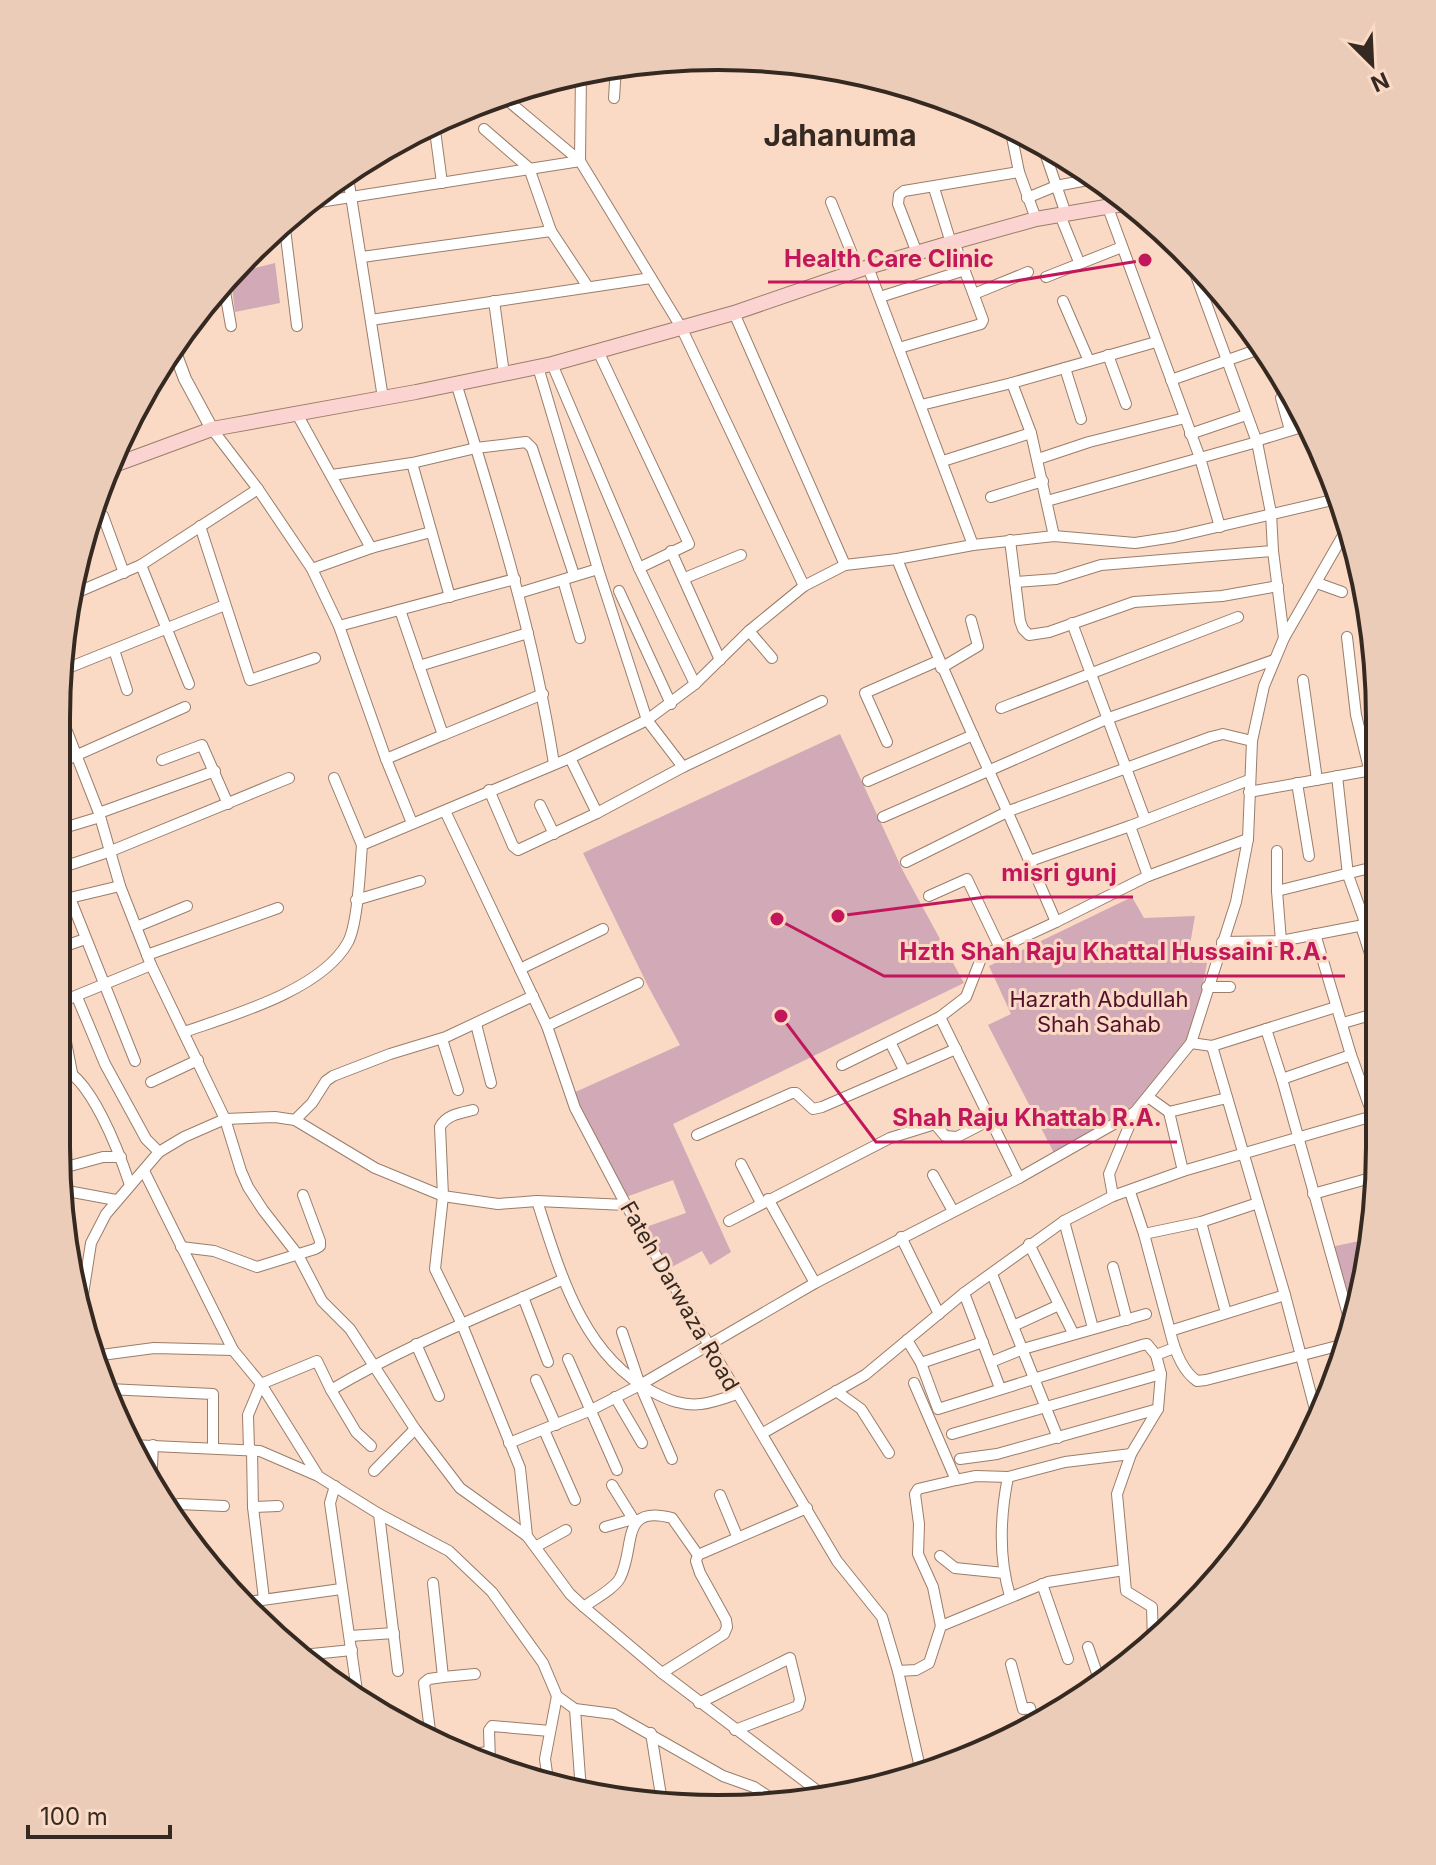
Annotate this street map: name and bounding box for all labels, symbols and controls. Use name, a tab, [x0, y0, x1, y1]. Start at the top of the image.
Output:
north arrow	[1332, 24, 1412, 104]
text: N	[1367, 67, 1393, 98]
district label: Jahanuma	[763, 117, 917, 153]
callout: Health Care Clinic	[768, 234, 1009, 282]
text: Health Care Clinic	[784, 244, 994, 273]
callout: misri gunj	[986, 849, 1133, 897]
text: misri gunj	[1001, 858, 1117, 887]
callout: Hzth Shah Raju Khattal Hussaini R.A.	[884, 928, 1345, 976]
text: Hzth Shah Raju Khattal Hussaini R.A.	[899, 937, 1329, 966]
park label: Hazrath Abdullah Shah Sahab	[1009, 986, 1189, 1037]
callout: Shah Raju Khattab R.A.	[876, 1094, 1177, 1142]
text: Shah Raju Khattab R.A.	[892, 1103, 1162, 1132]
street label: Fateh Darwaza Road	[615, 1197, 745, 1395]
scale bar	[28, 1789, 170, 1839]
text: 100 m	[40, 1802, 108, 1831]

